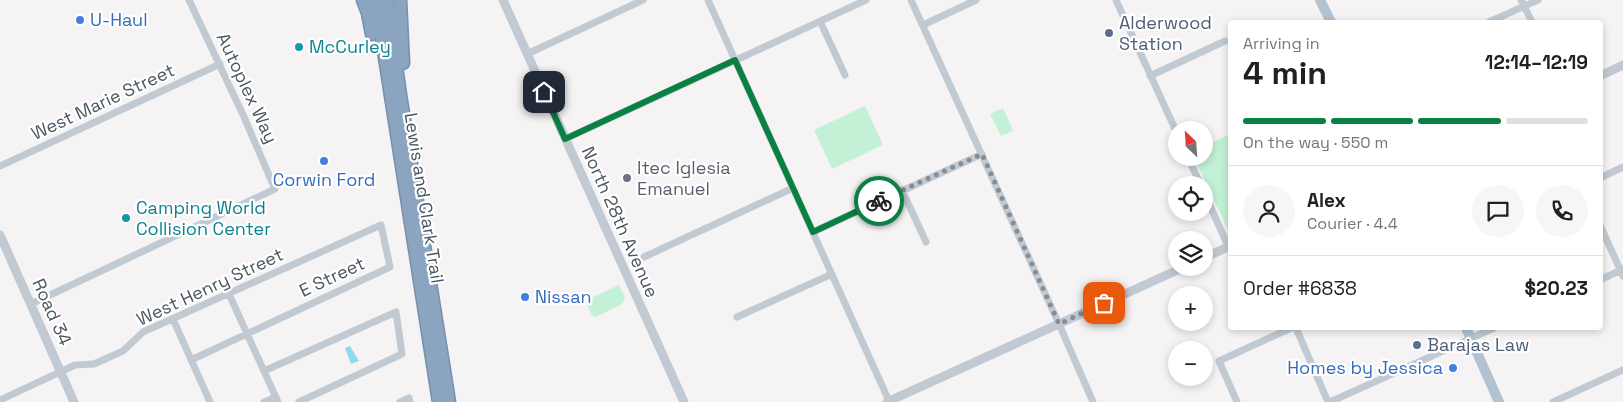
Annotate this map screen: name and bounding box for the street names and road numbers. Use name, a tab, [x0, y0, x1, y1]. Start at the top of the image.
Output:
street label: Autoplex Way	[212, 29, 283, 147]
street label: West Marie Street	[27, 58, 178, 145]
street label: Lewis and Clark Trail	[400, 111, 449, 285]
street label: North 28th Avenue	[577, 143, 664, 301]
street label: West Henry Street	[133, 242, 287, 331]
street label: E Street	[295, 251, 368, 302]
street label: Road 34	[28, 275, 77, 349]

